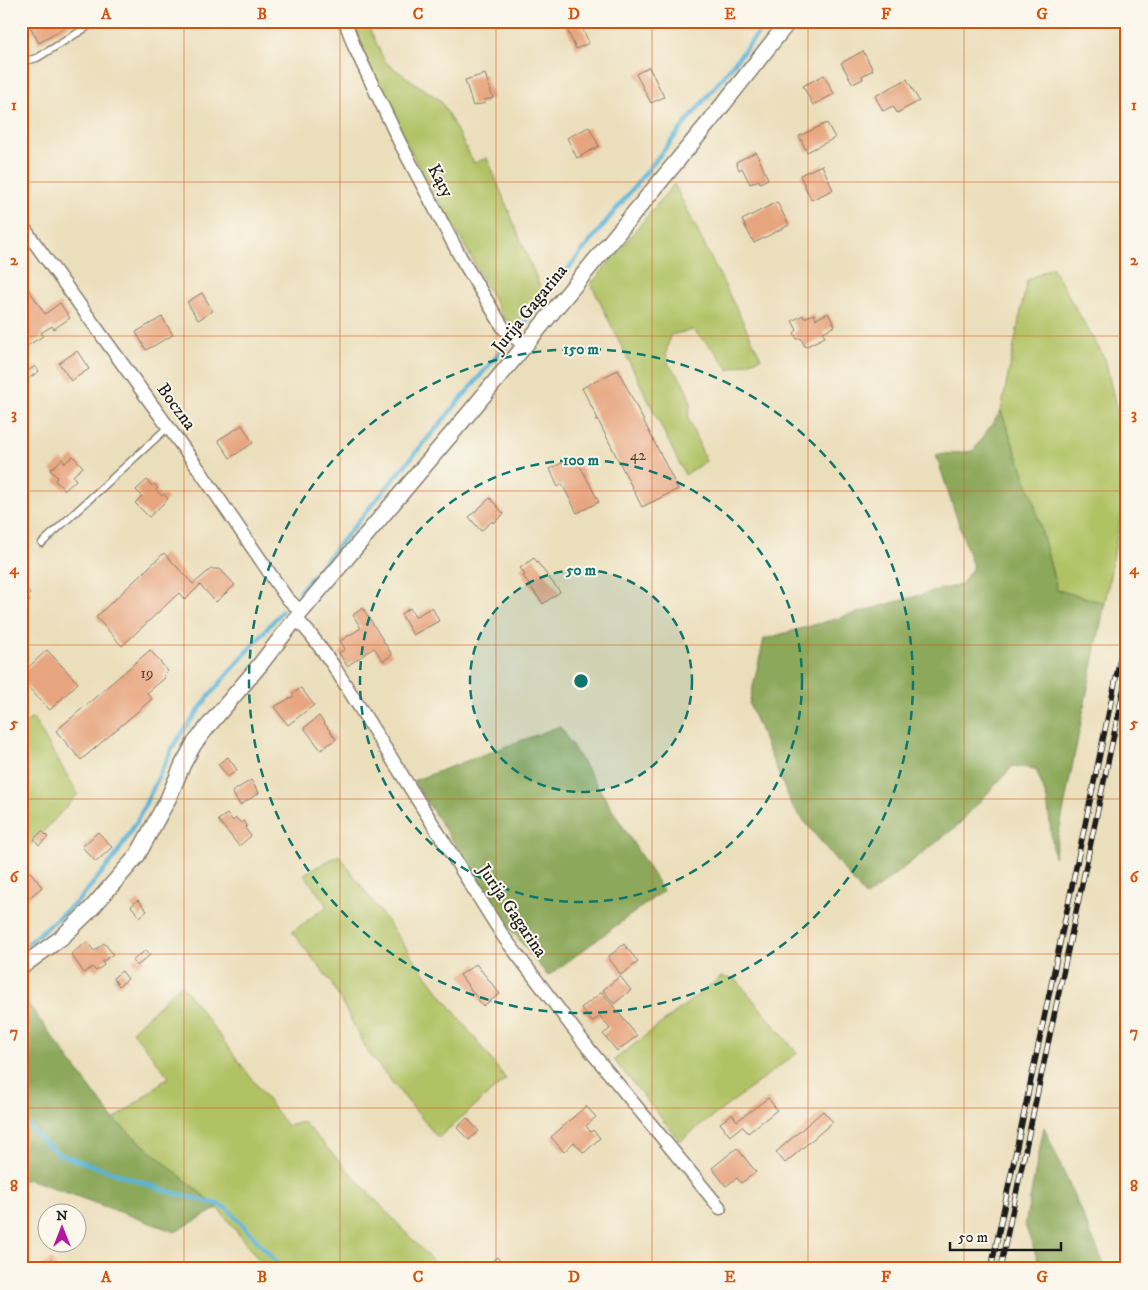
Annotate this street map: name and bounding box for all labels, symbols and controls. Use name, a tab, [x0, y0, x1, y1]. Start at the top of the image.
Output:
text: A	[100, 4, 112, 24]
text: B	[257, 4, 267, 24]
text: C	[413, 4, 423, 24]
text: D	[568, 4, 580, 24]
text: E	[724, 4, 736, 24]
text: F	[881, 4, 891, 24]
text: G	[1036, 4, 1048, 24]
text: 1	[11, 95, 17, 115]
text: 1	[1131, 95, 1137, 115]
street label: Kąty	[422, 161, 458, 202]
text: 2	[10, 250, 19, 270]
text: 2	[1130, 250, 1139, 270]
street label: Jurija Gagarina	[486, 260, 573, 359]
text: 150 m	[563, 340, 599, 359]
street label: Boczna	[152, 379, 201, 435]
text: 3	[11, 404, 17, 424]
text: 3	[1131, 404, 1137, 424]
house number: 42	[630, 446, 647, 465]
text: 100 m	[563, 451, 600, 470]
text: 4	[8, 559, 19, 579]
text: 4	[1128, 559, 1139, 579]
text: 50 m	[565, 561, 597, 580]
house number: 19	[141, 664, 153, 683]
centre of rings	[572, 672, 590, 690]
text: 5	[9, 713, 18, 733]
text: 5	[1129, 713, 1138, 733]
street label: Jurija Gagarina	[472, 859, 551, 962]
text: 6	[10, 867, 20, 887]
text: 6	[1130, 867, 1140, 887]
text: 7	[10, 1022, 18, 1042]
text: 7	[1130, 1022, 1138, 1042]
text: 8	[10, 1176, 18, 1196]
text: 8	[1130, 1176, 1138, 1196]
north arrow	[38, 1202, 88, 1252]
text: N	[56, 1207, 68, 1225]
scale bar	[950, 1220, 1062, 1252]
text: 50 m	[958, 1228, 988, 1247]
text: A	[100, 1267, 112, 1287]
text: B	[257, 1267, 267, 1287]
text: C	[413, 1267, 423, 1287]
text: D	[568, 1267, 580, 1287]
text: E	[724, 1267, 736, 1287]
text: F	[881, 1267, 891, 1287]
text: G	[1036, 1267, 1048, 1287]

